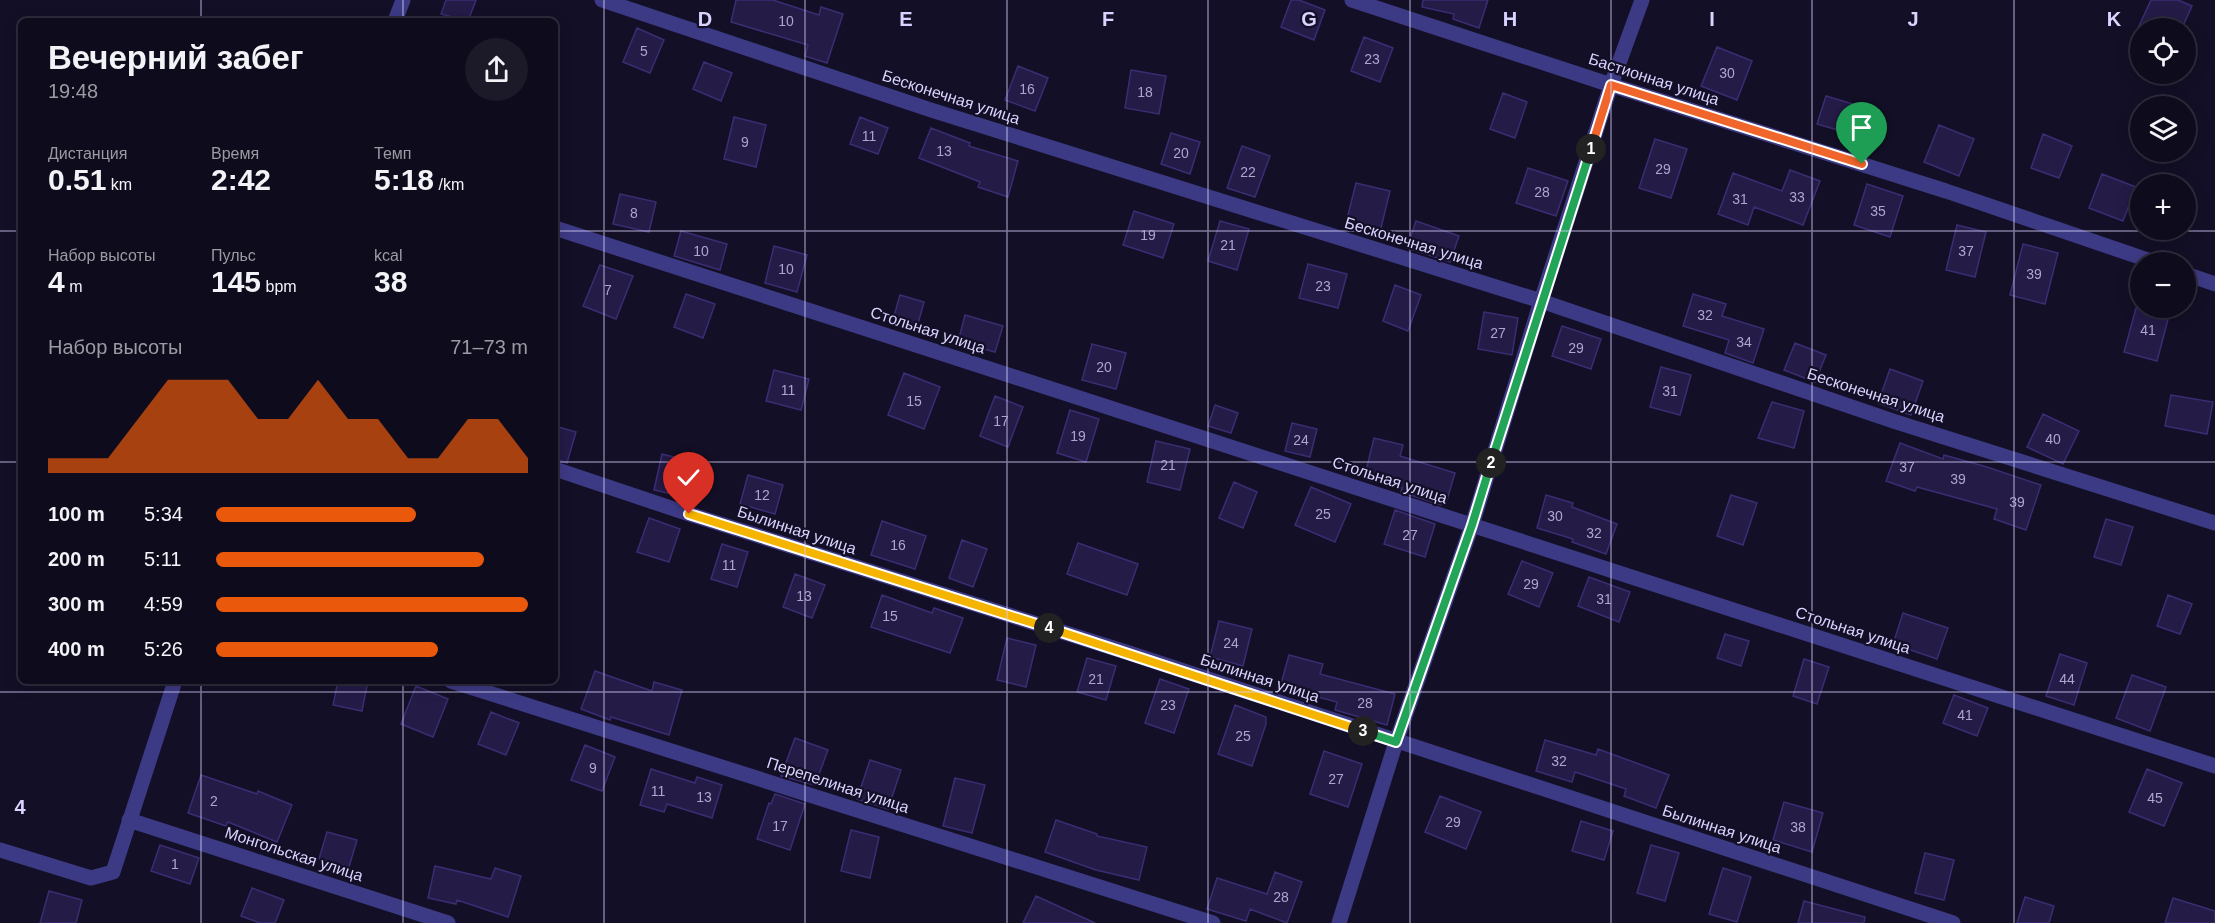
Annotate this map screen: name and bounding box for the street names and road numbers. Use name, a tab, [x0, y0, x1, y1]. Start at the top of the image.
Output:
street label: Бастионная улица	[1587, 50, 1721, 108]
street label: Бесконечная улица	[880, 67, 1022, 127]
street label: Бесконечная улица	[1343, 214, 1485, 272]
street label: Стольная улица	[868, 303, 988, 357]
street label: Бесконечная улица	[1805, 365, 1947, 425]
street label: Стольная улица	[1330, 453, 1450, 507]
street label: Былинная улица	[735, 503, 859, 557]
street label: Стольная улица	[1793, 603, 1913, 657]
street label: Былинная улица	[1198, 651, 1322, 705]
street label: Перепелиная улица	[765, 754, 911, 816]
street label: Былинная улица	[1660, 802, 1784, 856]
street label: Монгольская улица	[223, 824, 365, 884]

